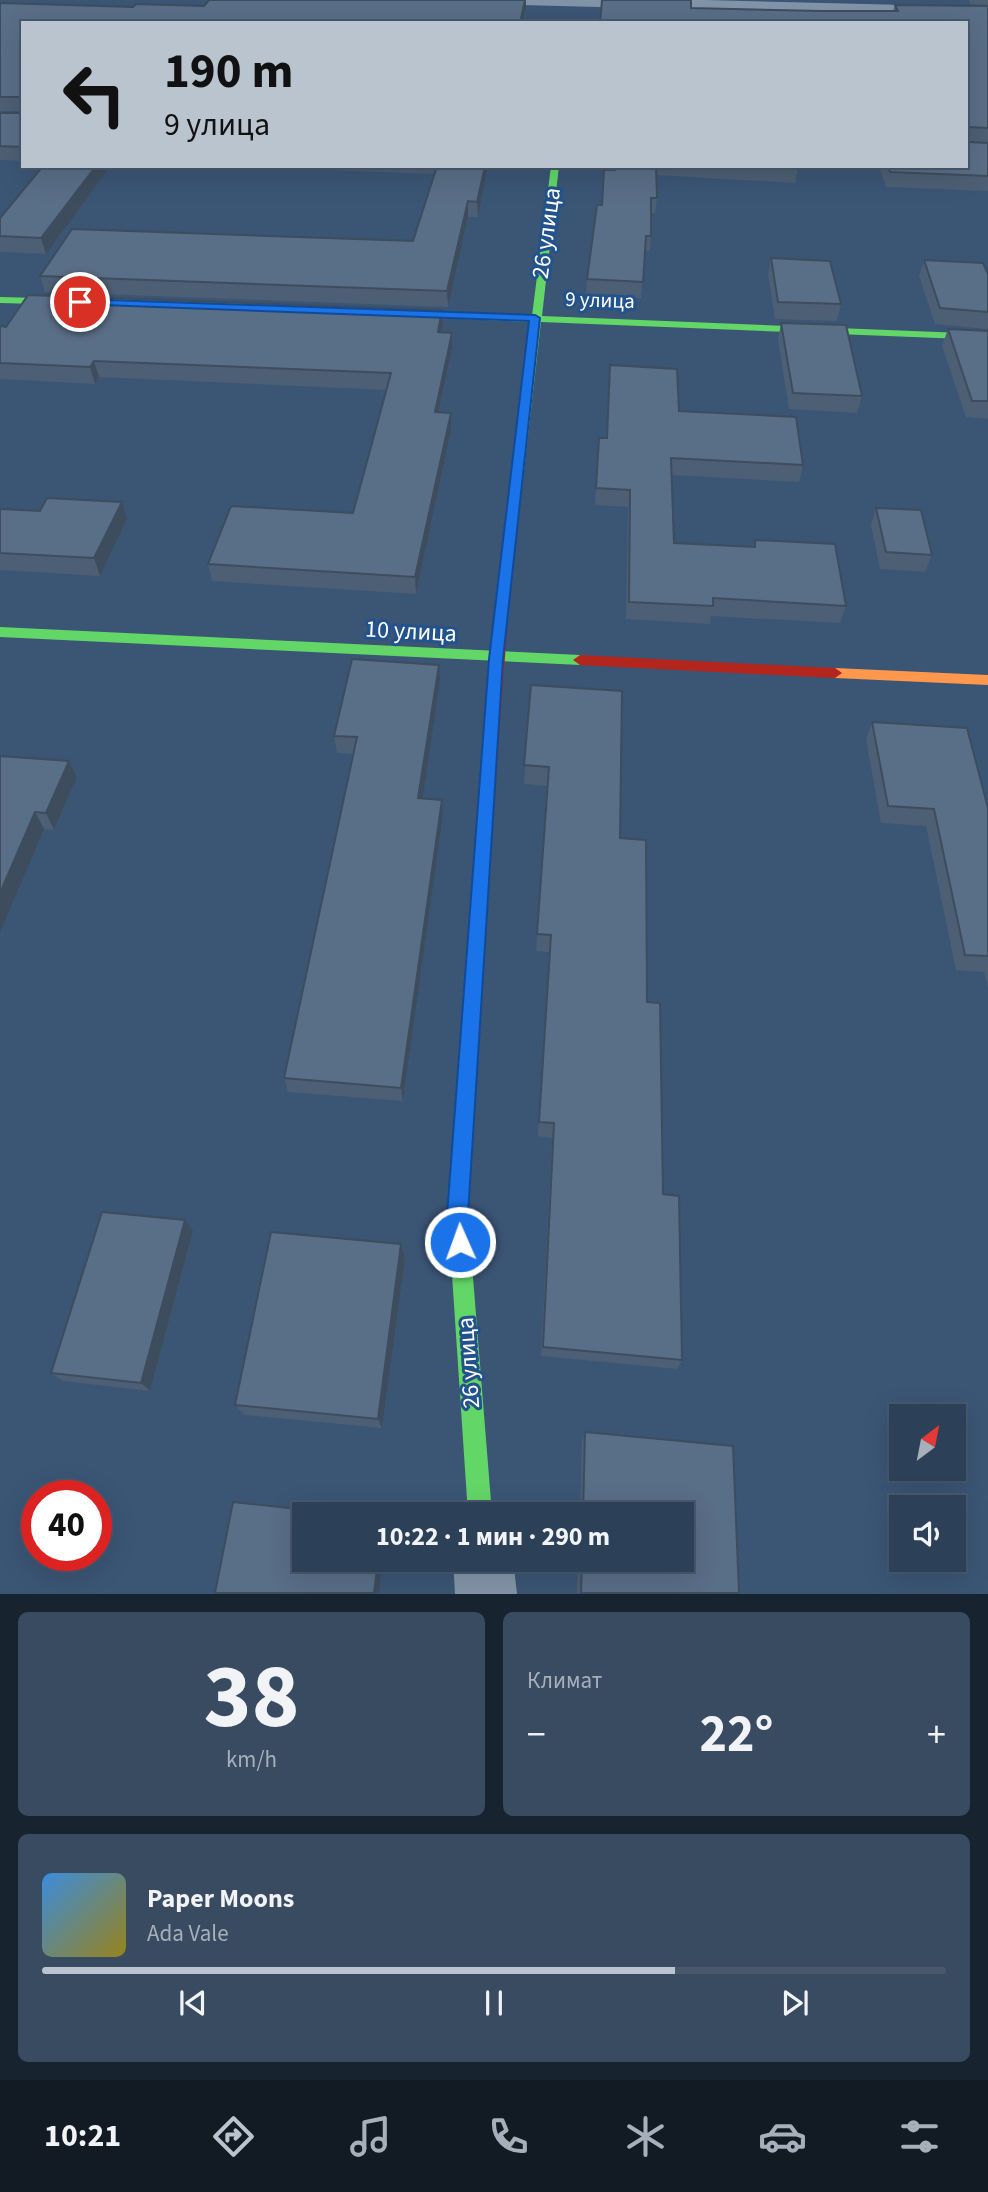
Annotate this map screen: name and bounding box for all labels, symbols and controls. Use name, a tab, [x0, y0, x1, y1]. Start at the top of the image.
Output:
text: 190 m	[164, 37, 293, 107]
icon: left	[49, 49, 140, 140]
text: 9 улица	[164, 102, 270, 148]
street label: 26 улица	[523, 185, 570, 281]
pin	[50, 272, 110, 332]
icon: arrive	[61, 283, 99, 321]
street label: 9 улица	[565, 284, 635, 316]
street label: 10 улица	[364, 612, 458, 651]
position arrow	[423, 1205, 497, 1279]
street label: 26 улица	[448, 1316, 489, 1410]
north arrow	[889, 1404, 966, 1480]
map controls	[889, 1404, 966, 1572]
speed limit sign: 40	[21, 1480, 112, 1571]
button: sound	[889, 1495, 966, 1572]
text: 10:22 · 1 мин · 290 m	[376, 1518, 610, 1555]
text: 38	[203, 1633, 300, 1762]
text: Климат	[527, 1664, 602, 1697]
text: 22°	[700, 1698, 773, 1772]
text: −	[527, 1708, 546, 1762]
text: +	[927, 1708, 946, 1762]
text: km/h	[226, 1743, 277, 1776]
text: Paper Moons	[147, 1880, 294, 1917]
text: Ada Vale	[147, 1917, 229, 1950]
icon: previous	[174, 1984, 212, 2022]
icon: pause	[475, 1984, 513, 2022]
icon: next	[776, 1984, 814, 2022]
icon: directions	[209, 2112, 258, 2161]
icon: music	[346, 2112, 395, 2161]
icon: phone	[484, 2112, 533, 2161]
icon: climate	[621, 2112, 670, 2161]
icon: car	[758, 2112, 807, 2161]
icon: filters	[895, 2112, 944, 2161]
text: 10:21	[44, 2113, 121, 2159]

